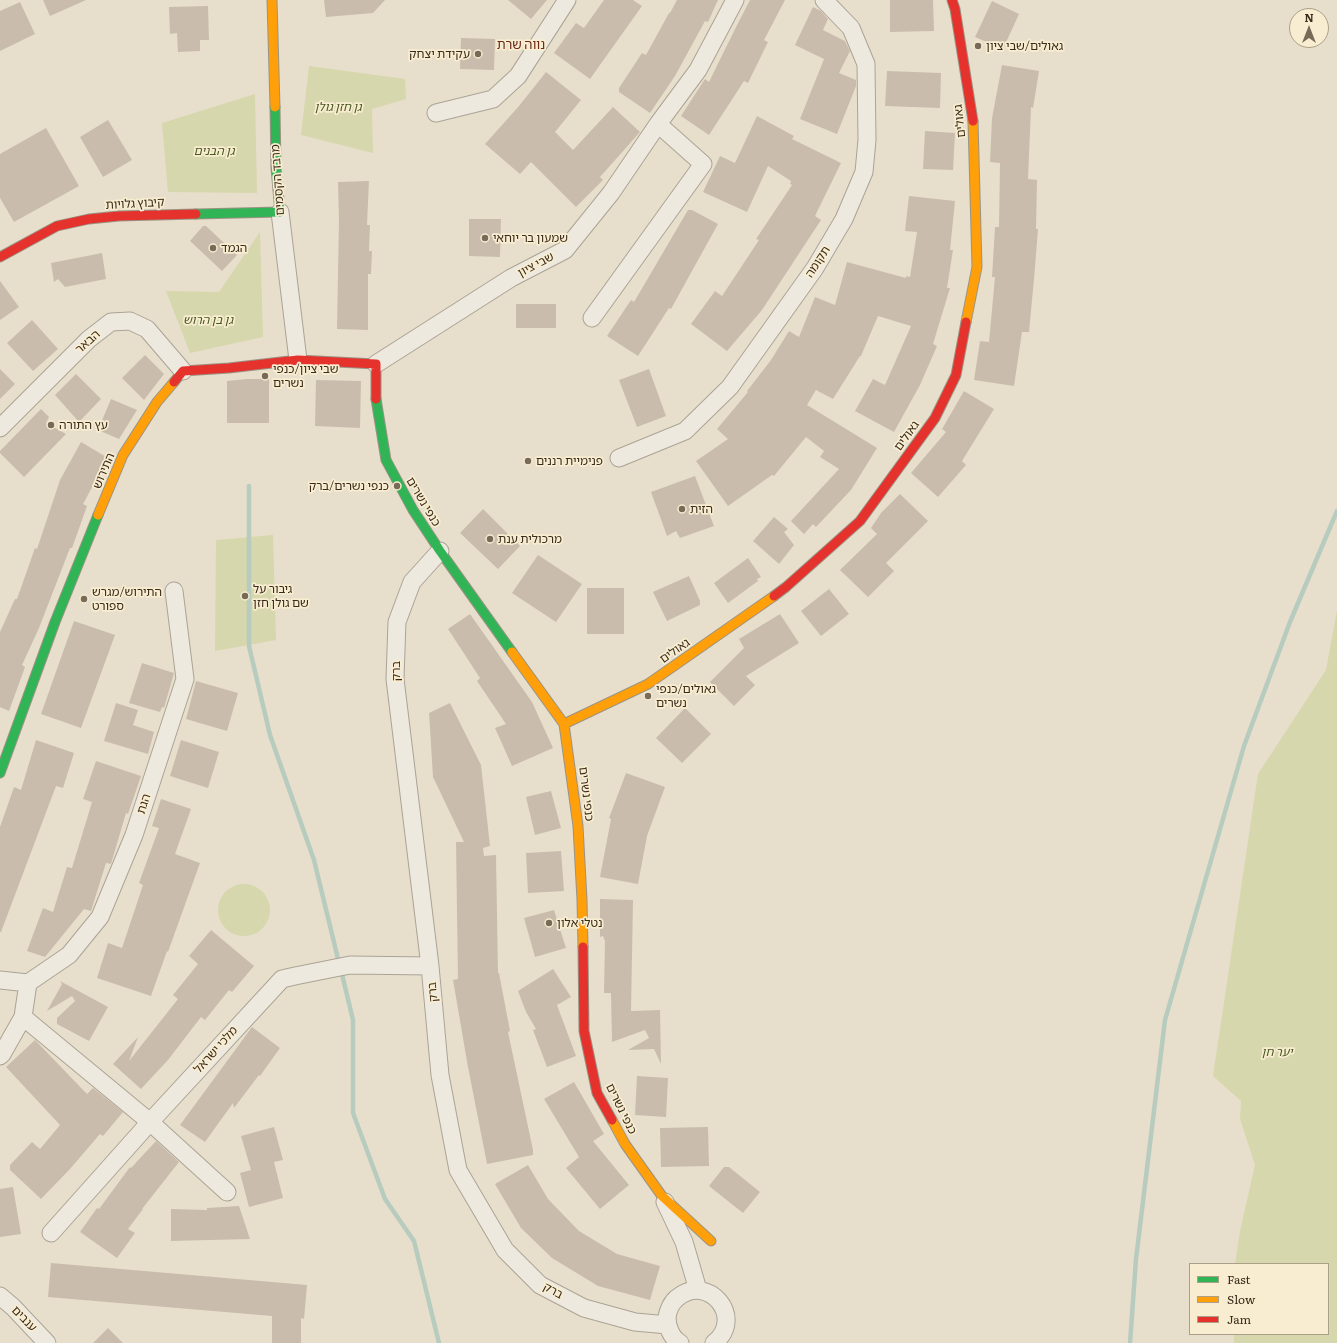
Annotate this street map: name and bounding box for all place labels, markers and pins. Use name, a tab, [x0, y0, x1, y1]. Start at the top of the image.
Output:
place label: גאולים/שבי ציון	[986, 39, 1063, 53]
marker: גאולים/שבי ציון	[973, 41, 983, 51]
place label: עקידת יצחק	[409, 47, 470, 61]
marker: עקידת יצחק	[473, 49, 483, 59]
place label: שמעון בר יוחאי	[493, 231, 568, 245]
marker: שמעון בר יוחאי	[480, 233, 490, 243]
place label: הגמד	[221, 241, 247, 255]
marker: הגמד	[208, 243, 218, 253]
place label: שבי ציון/כנפי נשרים	[273, 362, 338, 390]
marker: שבי ציון/כנפי נשרים	[260, 371, 270, 381]
place label: עץ התורה	[59, 418, 108, 432]
marker: עץ התורה	[46, 420, 56, 430]
place label: פנימיית רננים	[536, 454, 603, 468]
marker: פנימיית רננים	[523, 456, 533, 466]
place label: כנפי נשרים/ברק	[309, 479, 389, 493]
marker: כנפי נשרים/ברק	[392, 481, 402, 491]
place label: הזית	[690, 502, 713, 516]
marker: הזית	[677, 504, 687, 514]
place label: מרכולית ענת	[498, 532, 562, 546]
marker: מרכולית ענת	[485, 534, 495, 544]
place label: גיבור על שם גולן חזן	[253, 582, 309, 610]
place label: התירוש/מגרש ספורט	[92, 585, 162, 613]
marker: גיבור על שם גולן חזן	[240, 591, 250, 601]
marker: התירוש/מגרש ספורט	[79, 594, 89, 604]
place label: גאולים/כנפי נשרים	[656, 682, 716, 710]
marker: גאולים/כנפי נשרים	[643, 691, 653, 701]
place label: נטלי אלון	[557, 916, 602, 930]
marker: נטלי אלון	[544, 918, 554, 928]

